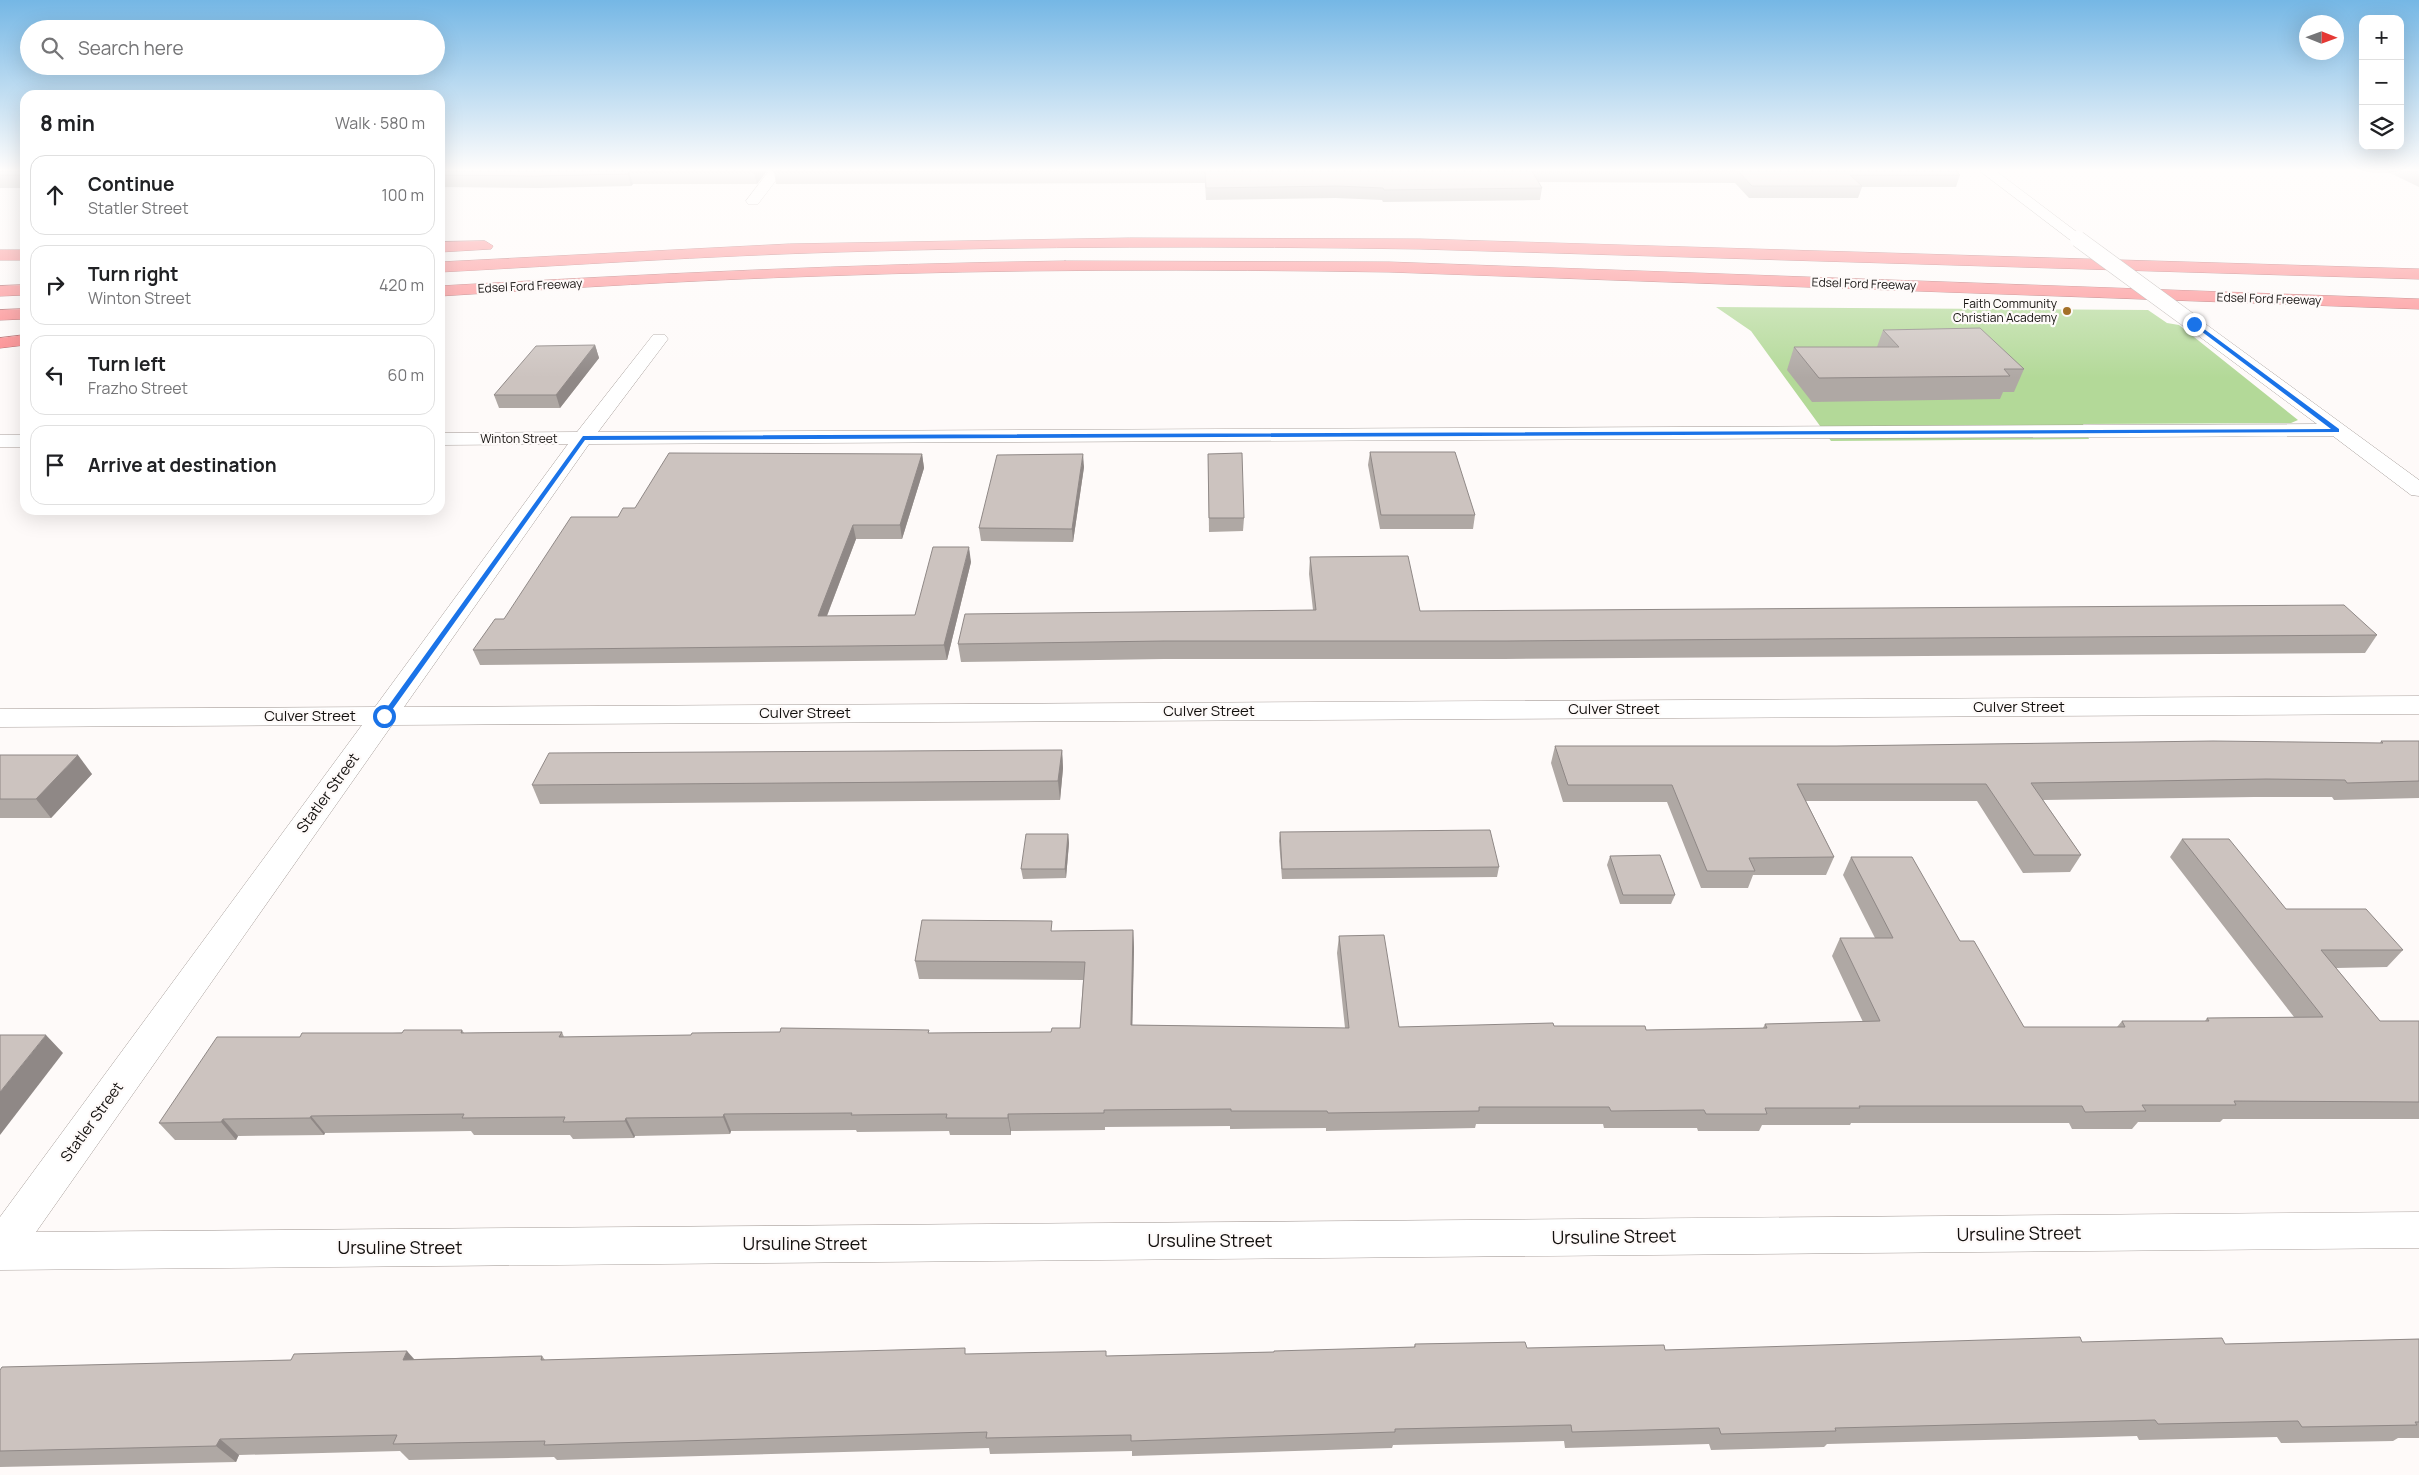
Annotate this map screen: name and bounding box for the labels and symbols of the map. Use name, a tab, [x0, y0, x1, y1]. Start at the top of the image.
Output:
north arrow	[2299, 15, 2344, 60]
street label: Edsel Ford Freeway	[1811, 273, 1917, 294]
street label: Edsel Ford Freeway	[477, 274, 583, 297]
street label: Edsel Ford Freeway	[2216, 288, 2322, 309]
place label: Faith Community Christian Academy	[1953, 295, 2058, 326]
marker: Faith Community Christian Academy	[2061, 305, 2073, 317]
route end	[2183, 313, 2206, 336]
street label: Winton Street	[480, 430, 558, 447]
street label: Culver Street	[1973, 696, 2065, 717]
street label: Culver Street	[1568, 698, 1660, 719]
street label: Culver Street	[1163, 700, 1255, 721]
street label: Culver Street	[759, 702, 851, 723]
street label: Culver Street	[264, 705, 356, 726]
route start	[373, 705, 396, 728]
street label: Statler Street	[291, 748, 364, 837]
street label: Statler Street	[55, 1077, 128, 1166]
street label: Ursuline Street	[1956, 1220, 2082, 1246]
street label: Ursuline Street	[1551, 1223, 1677, 1249]
street label: Ursuline Street	[1148, 1228, 1272, 1252]
street label: Ursuline Street	[743, 1231, 867, 1255]
street label: Ursuline Street	[338, 1235, 462, 1259]

